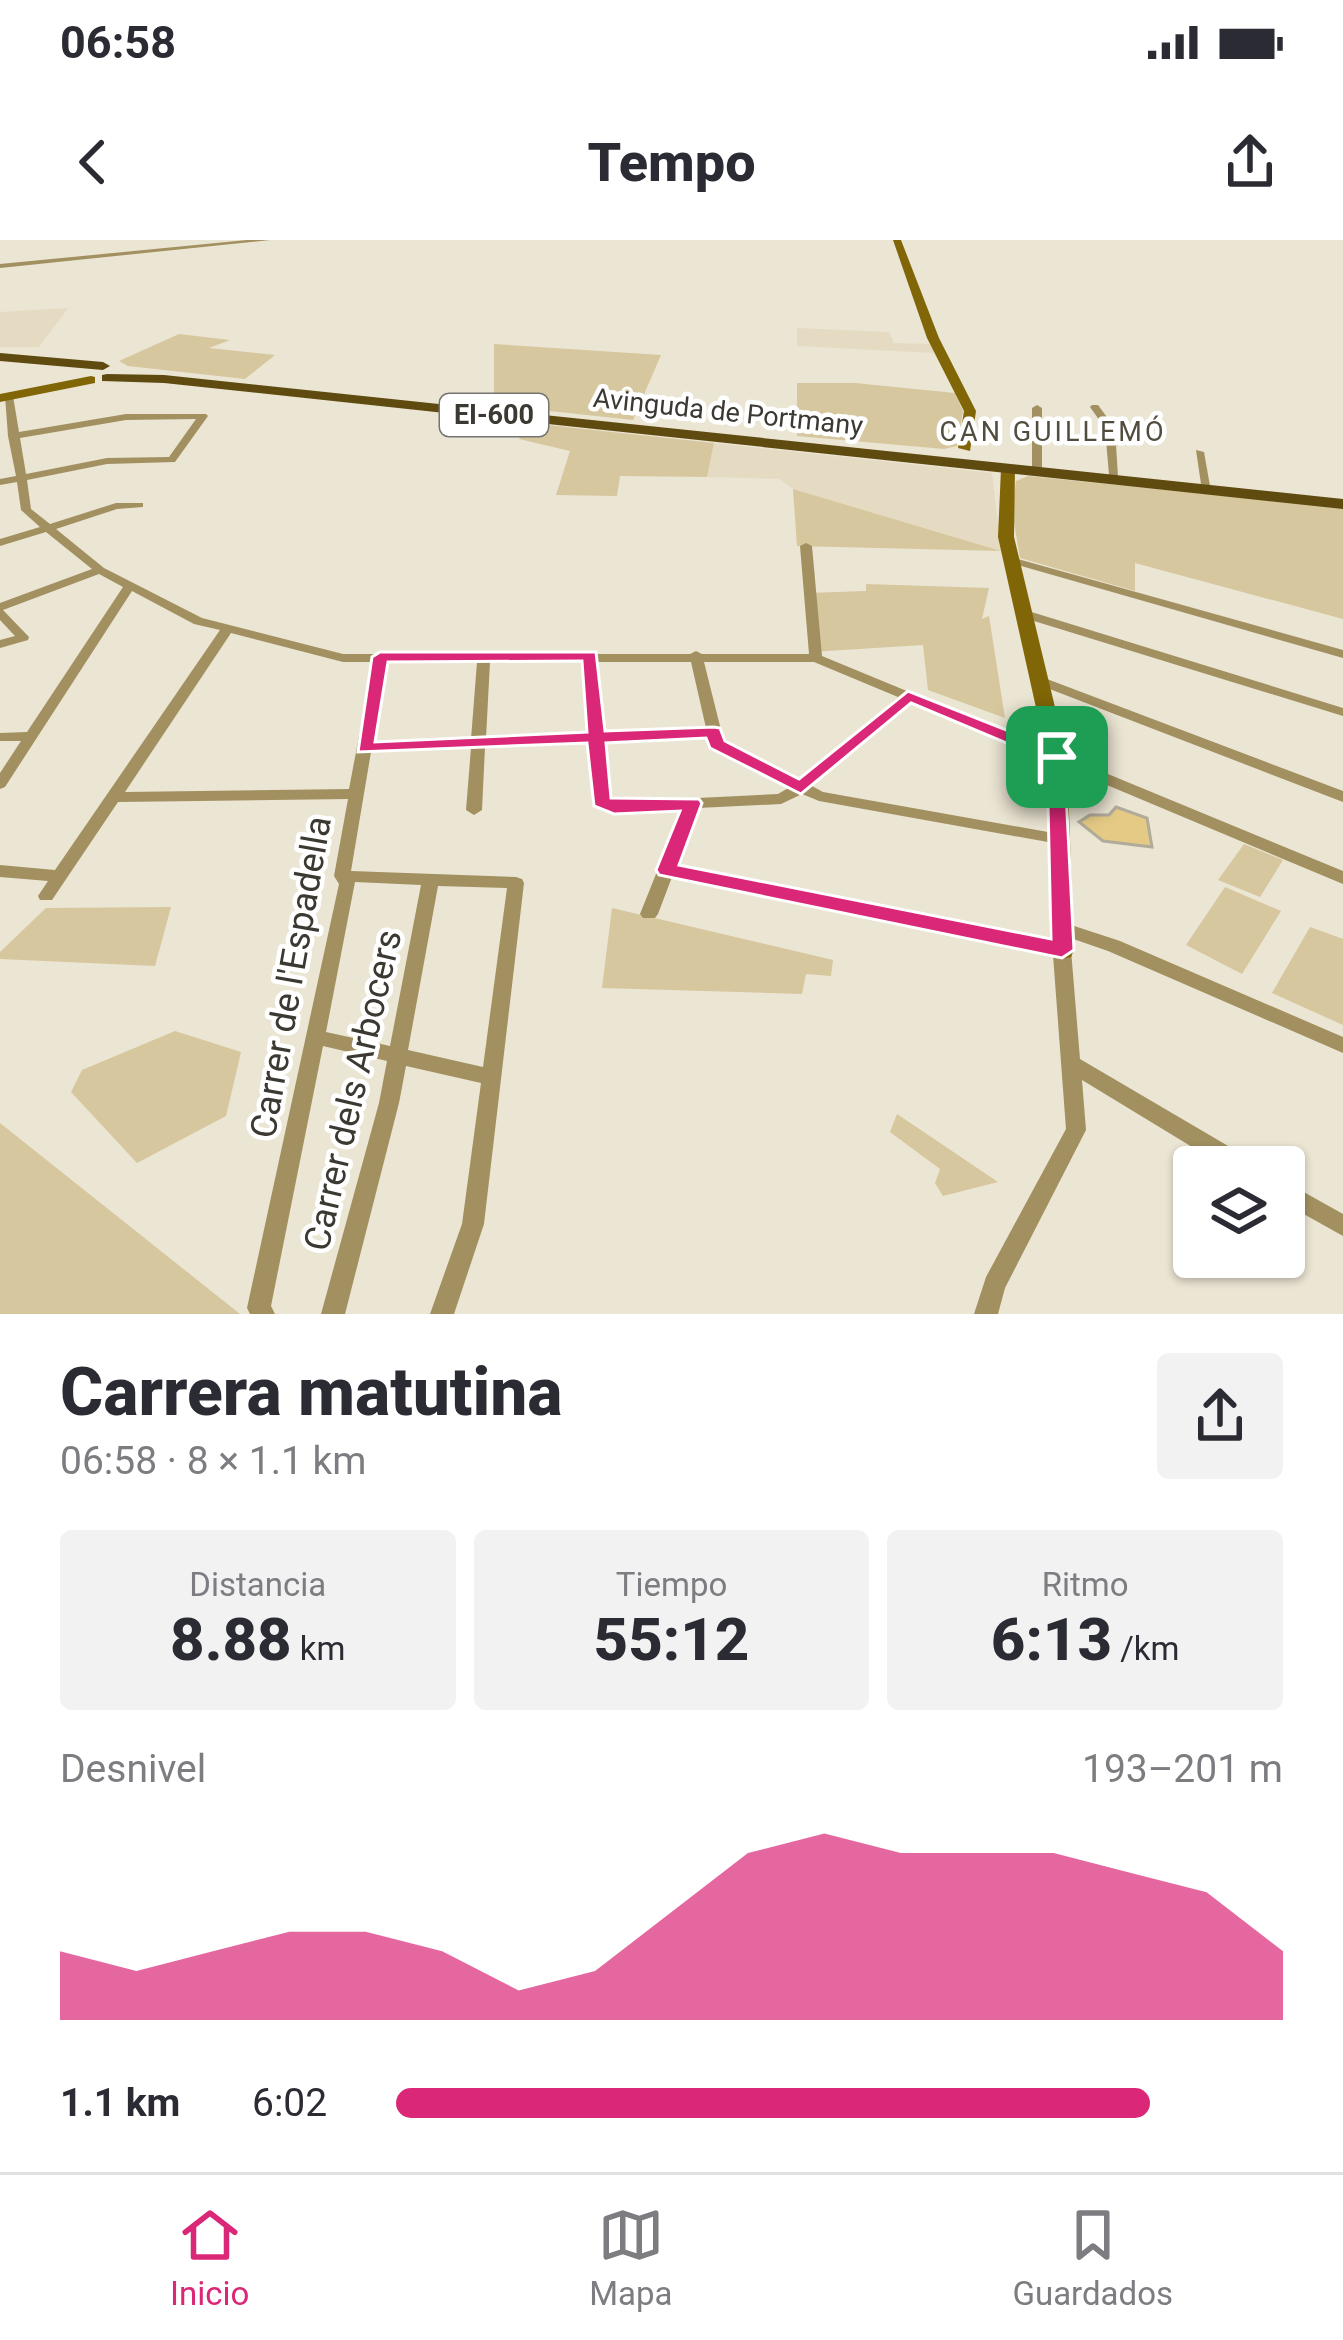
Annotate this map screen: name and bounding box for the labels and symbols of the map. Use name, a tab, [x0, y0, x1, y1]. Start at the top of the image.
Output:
street label: Avinguda de Portmany	[591, 382, 865, 442]
road number: EI-600	[440, 394, 548, 436]
district label: CAN GUILLEMÓ	[940, 415, 1166, 448]
pin	[1006, 706, 1108, 808]
street label: Carrer de l'Espadella	[242, 813, 340, 1141]
street label: Carrer dels Arbocers	[296, 926, 410, 1255]

